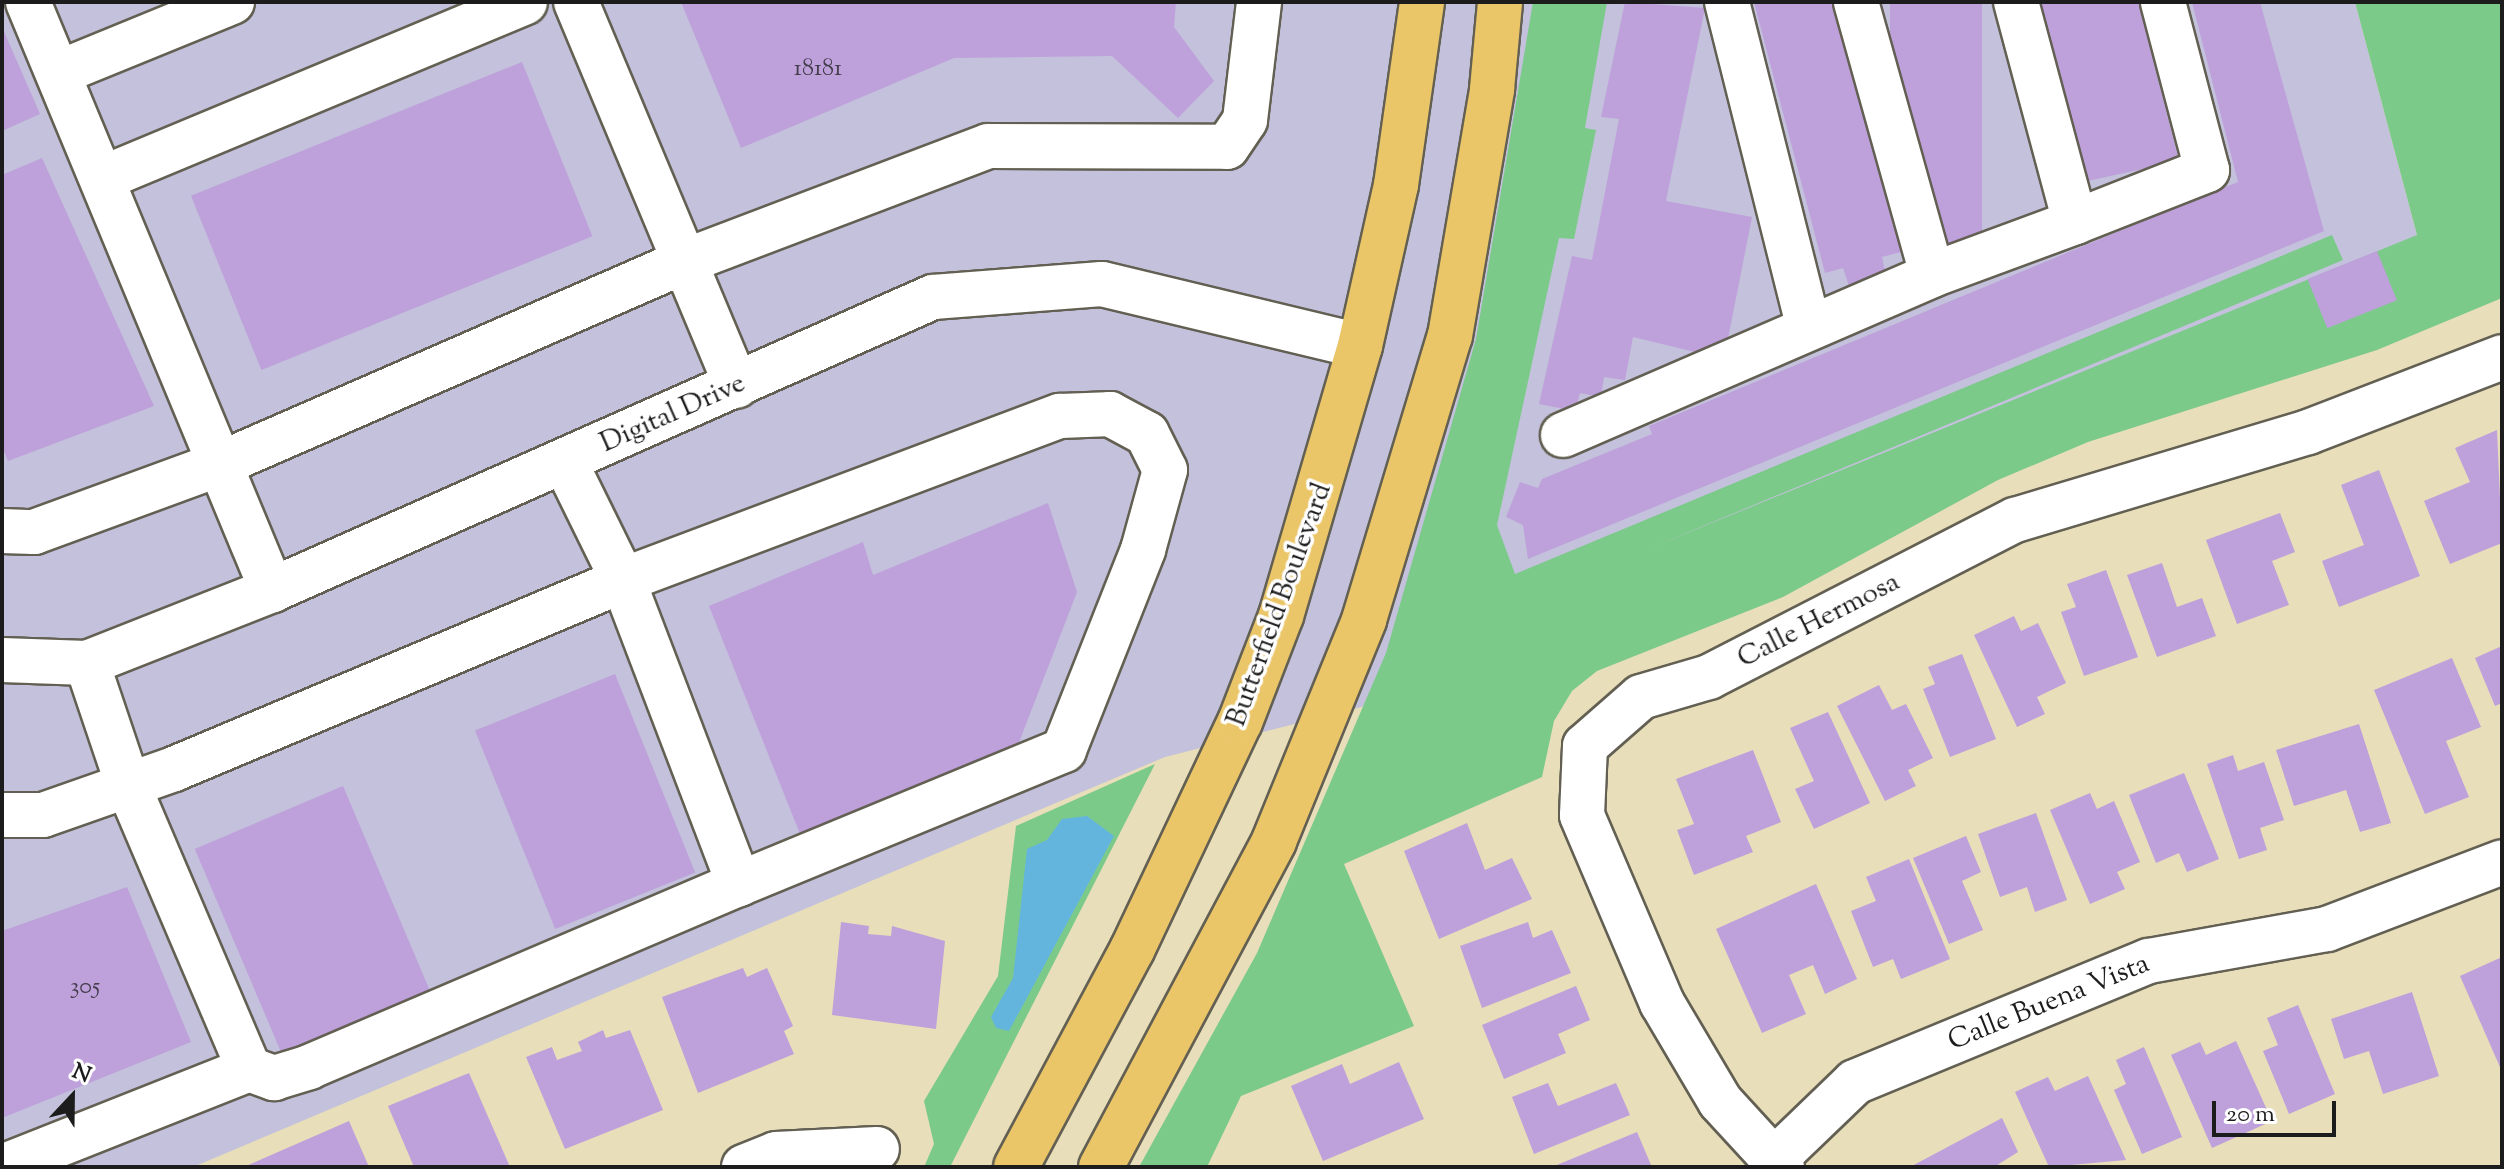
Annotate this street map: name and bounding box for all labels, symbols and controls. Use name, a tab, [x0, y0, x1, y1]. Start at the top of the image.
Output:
house number: 18181	[794, 56, 842, 84]
street label: Digital Drive	[595, 367, 751, 461]
street label: Butterfield Boulevard	[1220, 479, 1340, 731]
street label: Calle Hermosa	[1732, 566, 1906, 676]
street label: Calle Buena Vista	[1943, 947, 2155, 1059]
house number: 305	[70, 974, 100, 1002]
north arrow	[32, 1057, 112, 1137]
text: N	[67, 1057, 95, 1093]
scale bar	[2216, 1085, 2340, 1135]
text: 20 m	[2226, 1098, 2275, 1132]

